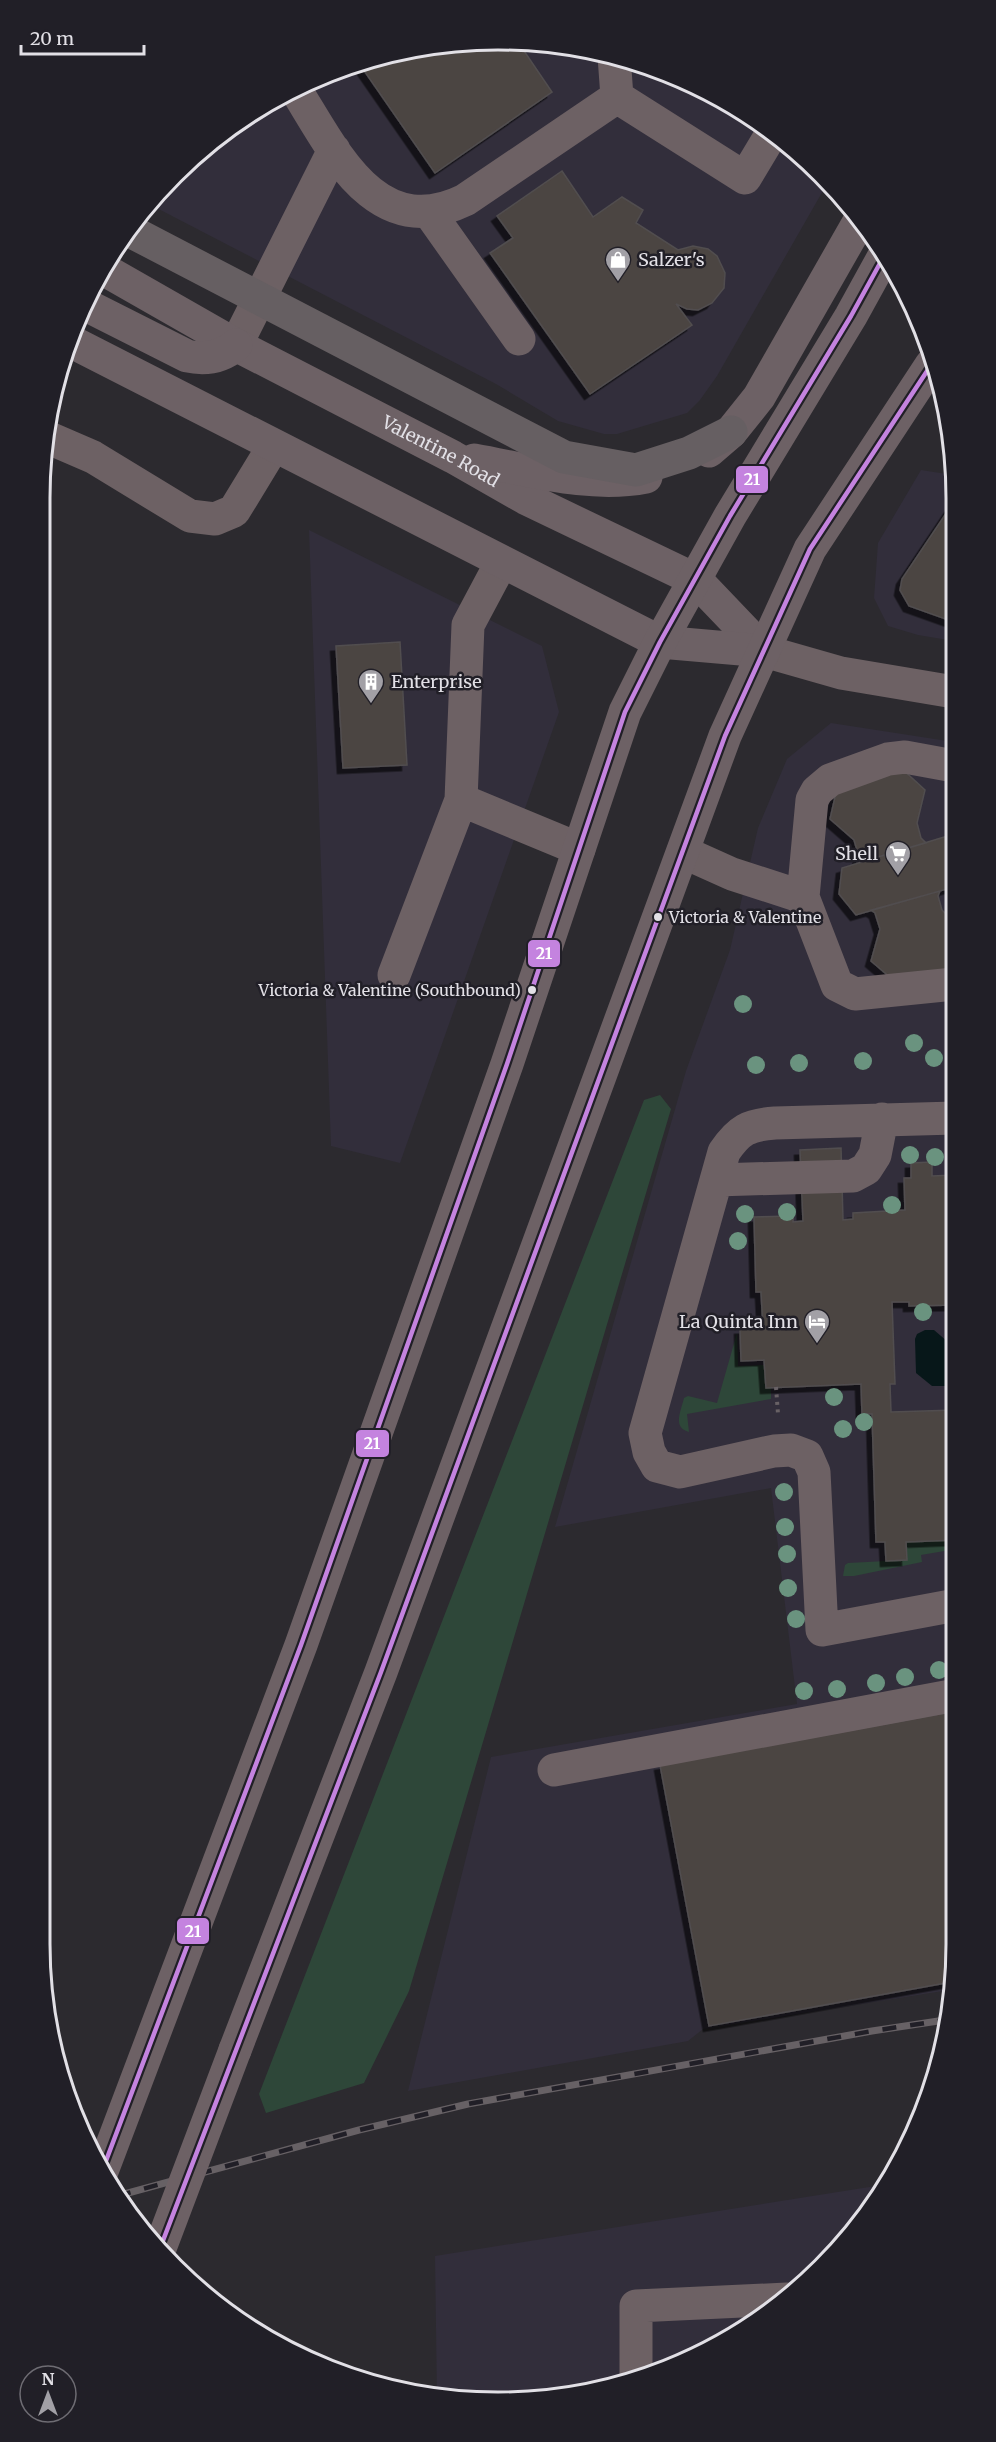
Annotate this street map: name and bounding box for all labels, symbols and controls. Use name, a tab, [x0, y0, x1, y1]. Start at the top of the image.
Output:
scale bar	[21, 18, 144, 56]
text: 20 m	[30, 27, 74, 50]
shop icon: Salzer's	[603, 245, 633, 283]
place label: Salzer's	[638, 248, 705, 271]
street label: Valentine Road	[377, 410, 504, 492]
line badge: 21	[735, 465, 769, 494]
text: 21	[744, 469, 761, 489]
building icon: Enterprise	[356, 667, 386, 705]
place label: Enterprise	[391, 670, 482, 693]
supermarket icon: Shell	[883, 839, 913, 877]
place label: Shell	[835, 842, 878, 865]
place label: Victoria & Valentine	[668, 907, 821, 927]
marker: Victoria & Valentine	[652, 911, 664, 923]
line badge: 21	[527, 939, 561, 968]
text: 21	[536, 943, 553, 963]
place label: Victoria & Valentine (Southbound)	[258, 980, 521, 1000]
marker: Victoria & Valentine (Southbound)	[526, 984, 538, 996]
hotel icon: La Quinta Inn	[802, 1307, 832, 1345]
place label: La Quinta Inn	[679, 1310, 798, 1333]
line badge: 21	[355, 1429, 390, 1458]
text: 21	[364, 1433, 381, 1453]
line badge: 21	[176, 1917, 210, 1945]
text: 21	[185, 1921, 202, 1941]
north arrow	[18, 2364, 78, 2424]
text: N	[42, 2369, 55, 2389]

